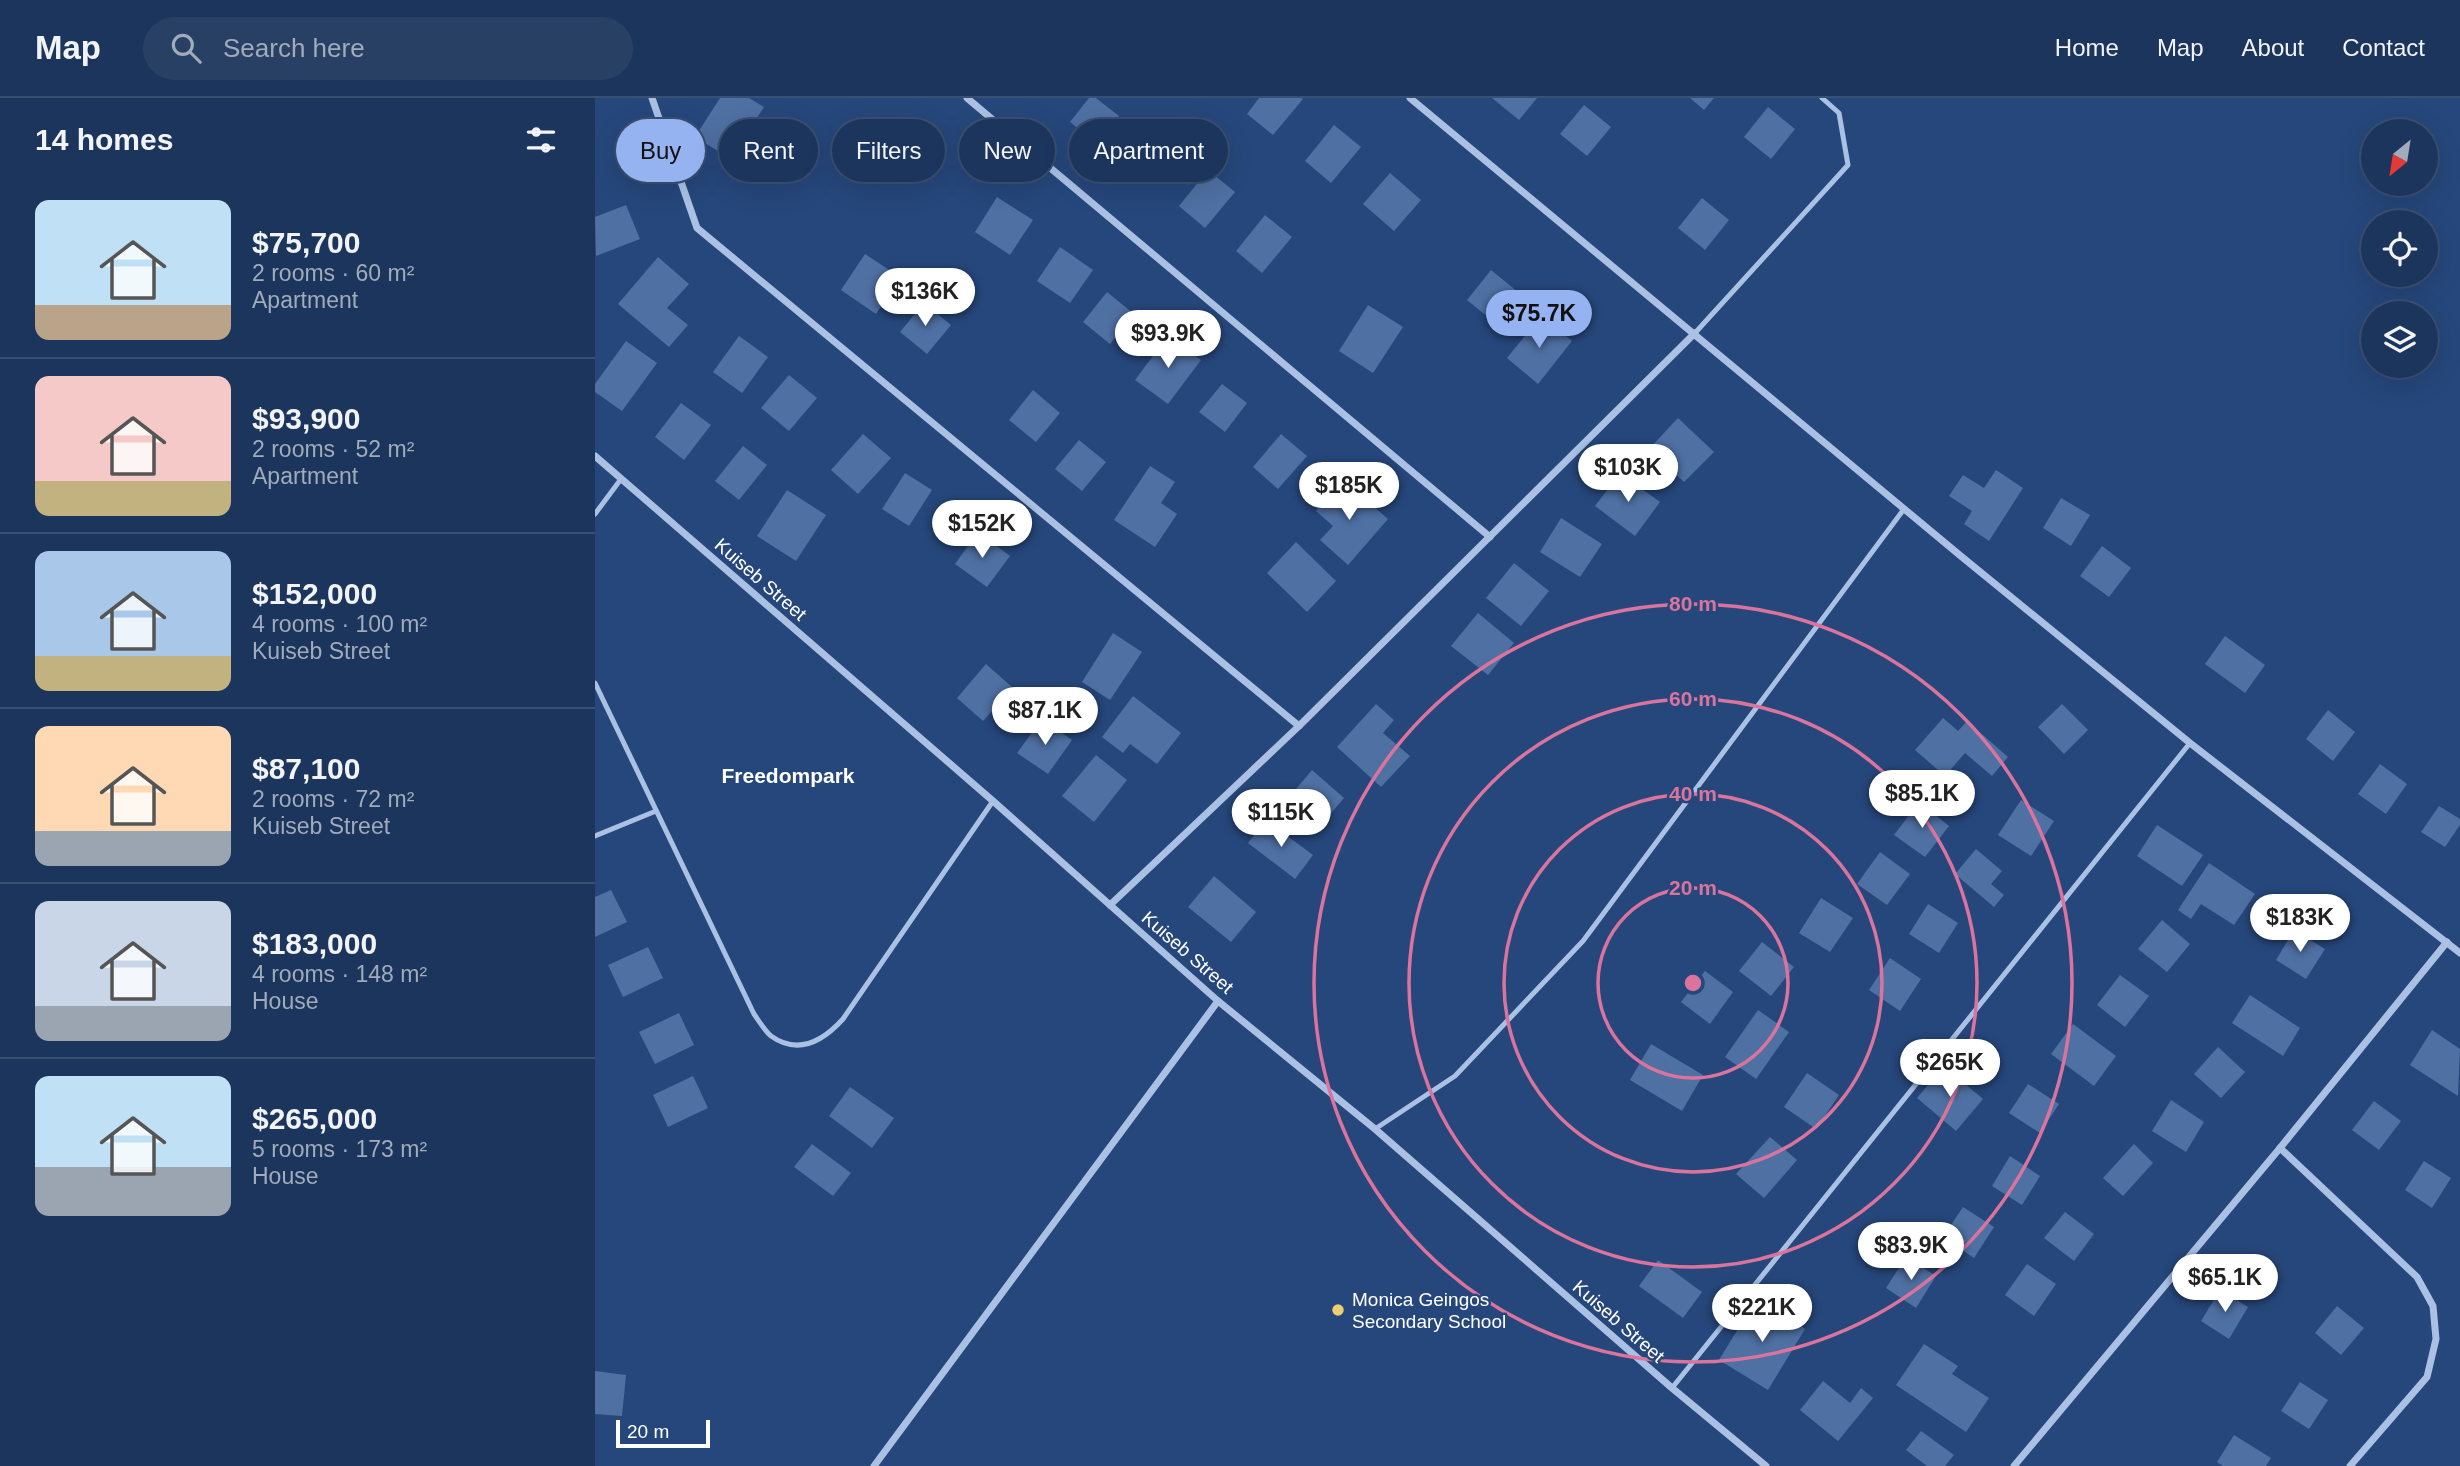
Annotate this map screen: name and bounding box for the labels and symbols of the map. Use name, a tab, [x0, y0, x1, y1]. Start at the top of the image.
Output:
north arrow	[2361, 119, 2438, 196]
pin: $136K	[876, 268, 974, 328]
pin: $75.7K	[1482, 290, 1596, 350]
pin: $93.9K	[1111, 310, 1225, 370]
pin: $103K	[1579, 444, 1677, 504]
pin: $185K	[1300, 462, 1398, 522]
pin: $152K	[933, 500, 1031, 560]
street label: Kuiseb Street	[711, 534, 811, 625]
text: 80 m	[1669, 592, 1717, 615]
text: 60 m	[1669, 687, 1717, 710]
pin: $87.1K	[988, 688, 1102, 747]
district label: Freedompark	[721, 764, 855, 787]
pin: $85.1K	[1865, 770, 1979, 830]
text: 40 m	[1669, 782, 1717, 805]
pin: $115K	[1232, 790, 1330, 849]
text: 20 m	[1669, 876, 1717, 899]
pin: $183K	[2251, 894, 2349, 954]
street label: Kuiseb Street	[1138, 907, 1238, 998]
centre of rings	[1681, 971, 1705, 995]
pin: $265K	[1901, 1040, 1999, 1099]
pin: $83.9K	[1854, 1222, 1968, 1282]
pin: $65.1K	[2168, 1254, 2282, 1314]
street label: Kuiseb Street	[1569, 1276, 1669, 1367]
pin: $221K	[1713, 1284, 1811, 1344]
place label: Monica Geingos Secondary School	[1352, 1289, 1506, 1332]
marker: Monica Geingos Secondary School	[1330, 1302, 1346, 1318]
scale bar	[616, 1417, 711, 1449]

